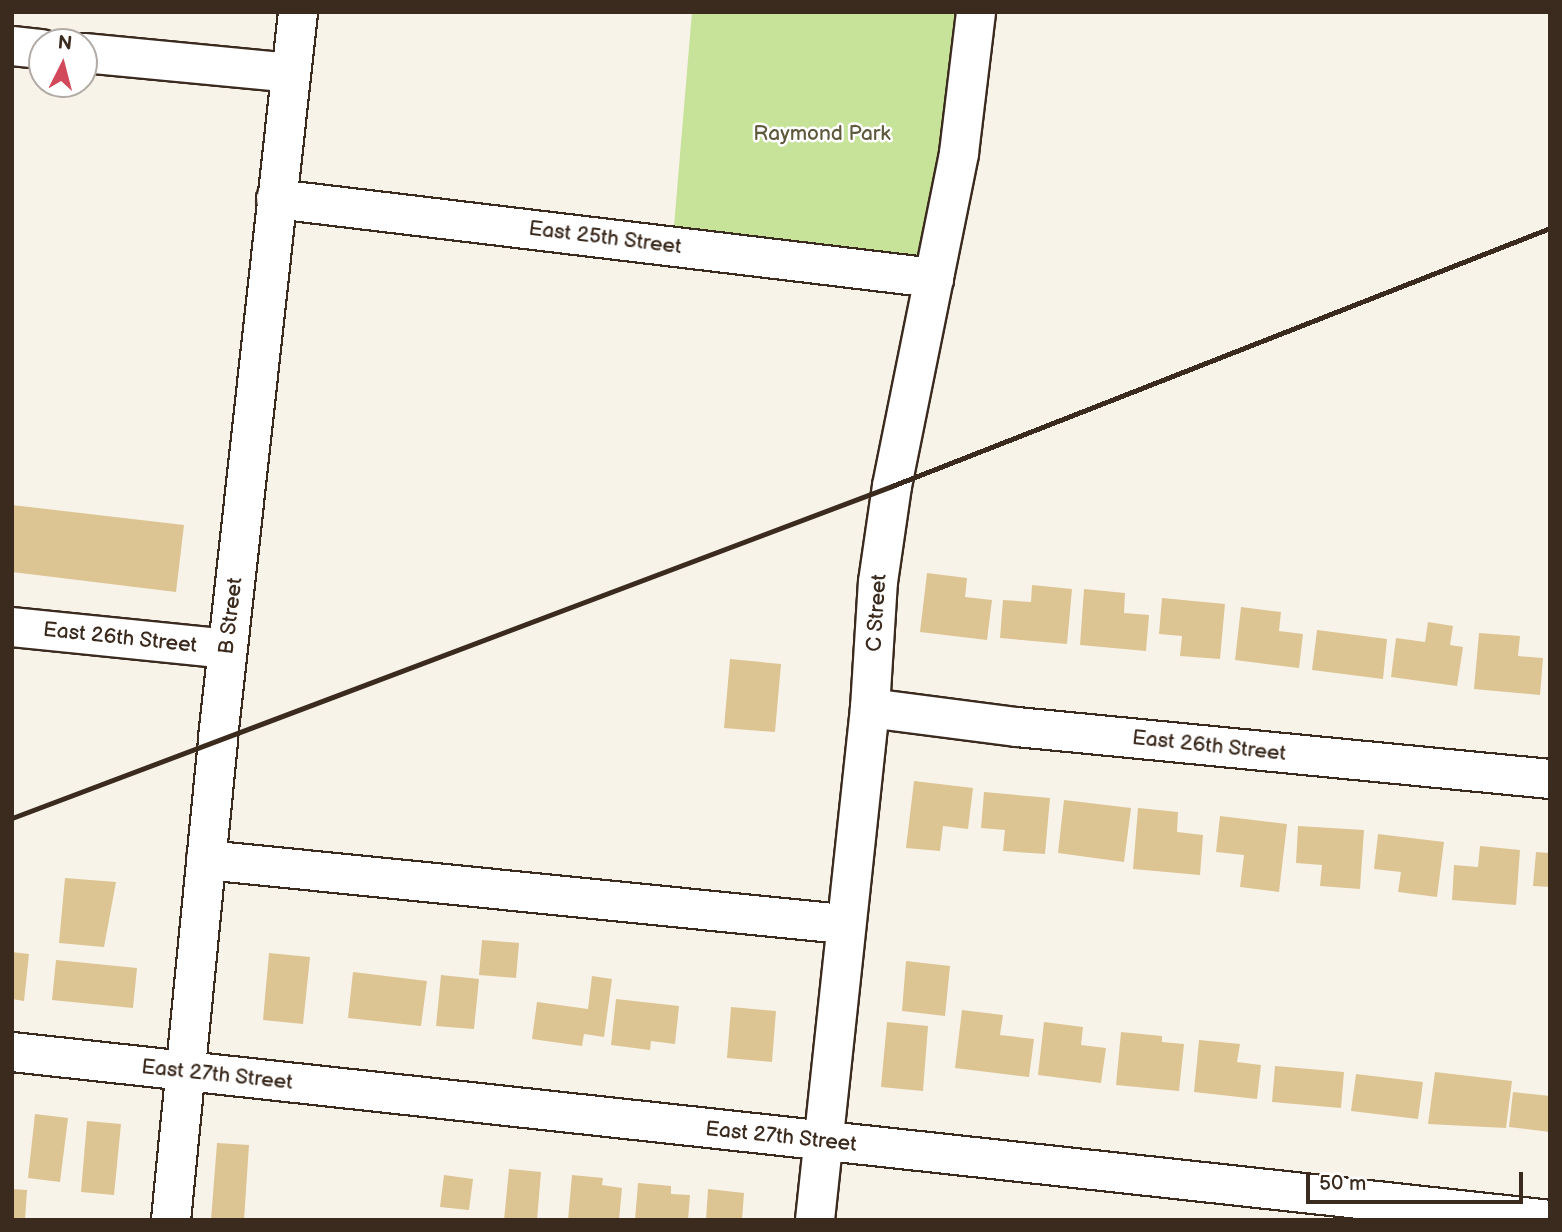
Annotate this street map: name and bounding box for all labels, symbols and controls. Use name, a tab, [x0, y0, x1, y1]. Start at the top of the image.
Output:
north arrow	[28, 28, 98, 98]
text: N	[57, 31, 73, 56]
park label: Raymond Park	[753, 121, 891, 147]
street label: East 25th Street	[527, 216, 683, 260]
street label: C Street	[862, 573, 892, 653]
street label: B Street	[214, 576, 248, 656]
street label: East 26th Street	[42, 617, 198, 659]
street label: East 26th Street	[1131, 725, 1287, 767]
street label: East 27th Street	[140, 1055, 294, 1095]
street label: East 27th Street	[704, 1117, 858, 1157]
scale bar	[1310, 1158, 1527, 1202]
text: 50 m	[1319, 1171, 1366, 1196]

